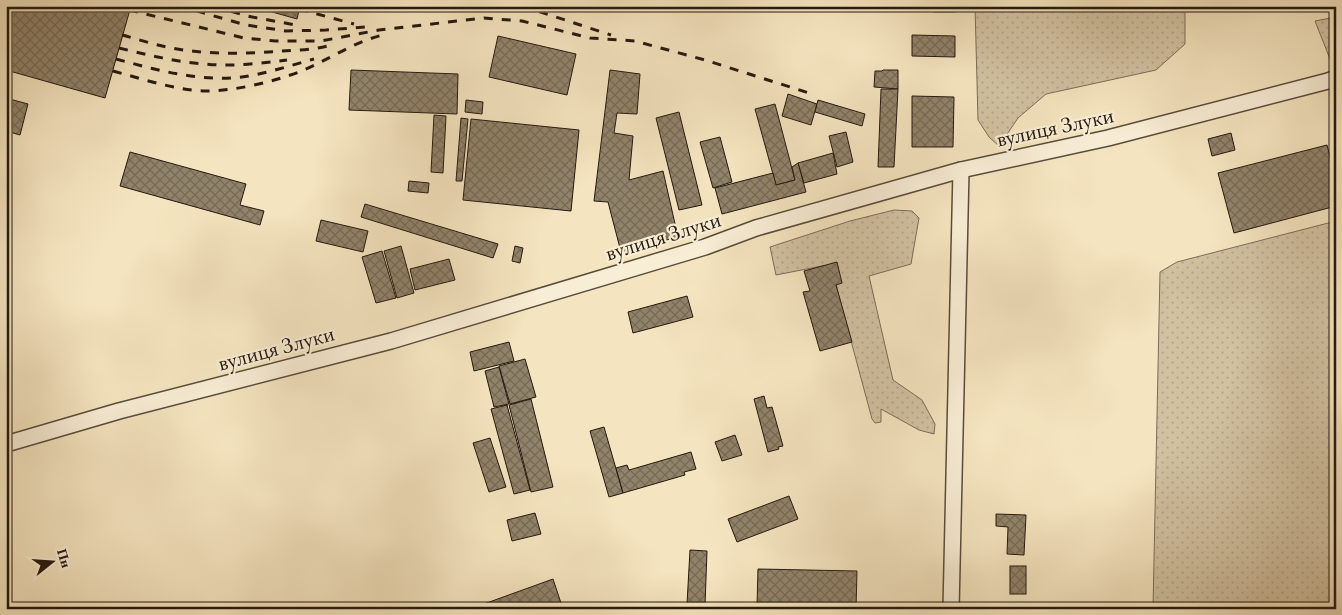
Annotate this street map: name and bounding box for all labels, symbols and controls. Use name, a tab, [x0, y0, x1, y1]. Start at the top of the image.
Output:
street label: вулиця Злуки	[994, 100, 1117, 154]
street label: вулиця Злуки	[602, 205, 725, 267]
street label: вулиця Злуки	[215, 318, 338, 377]
north arrow	[28, 538, 78, 588]
text: Пн	[53, 546, 76, 570]

